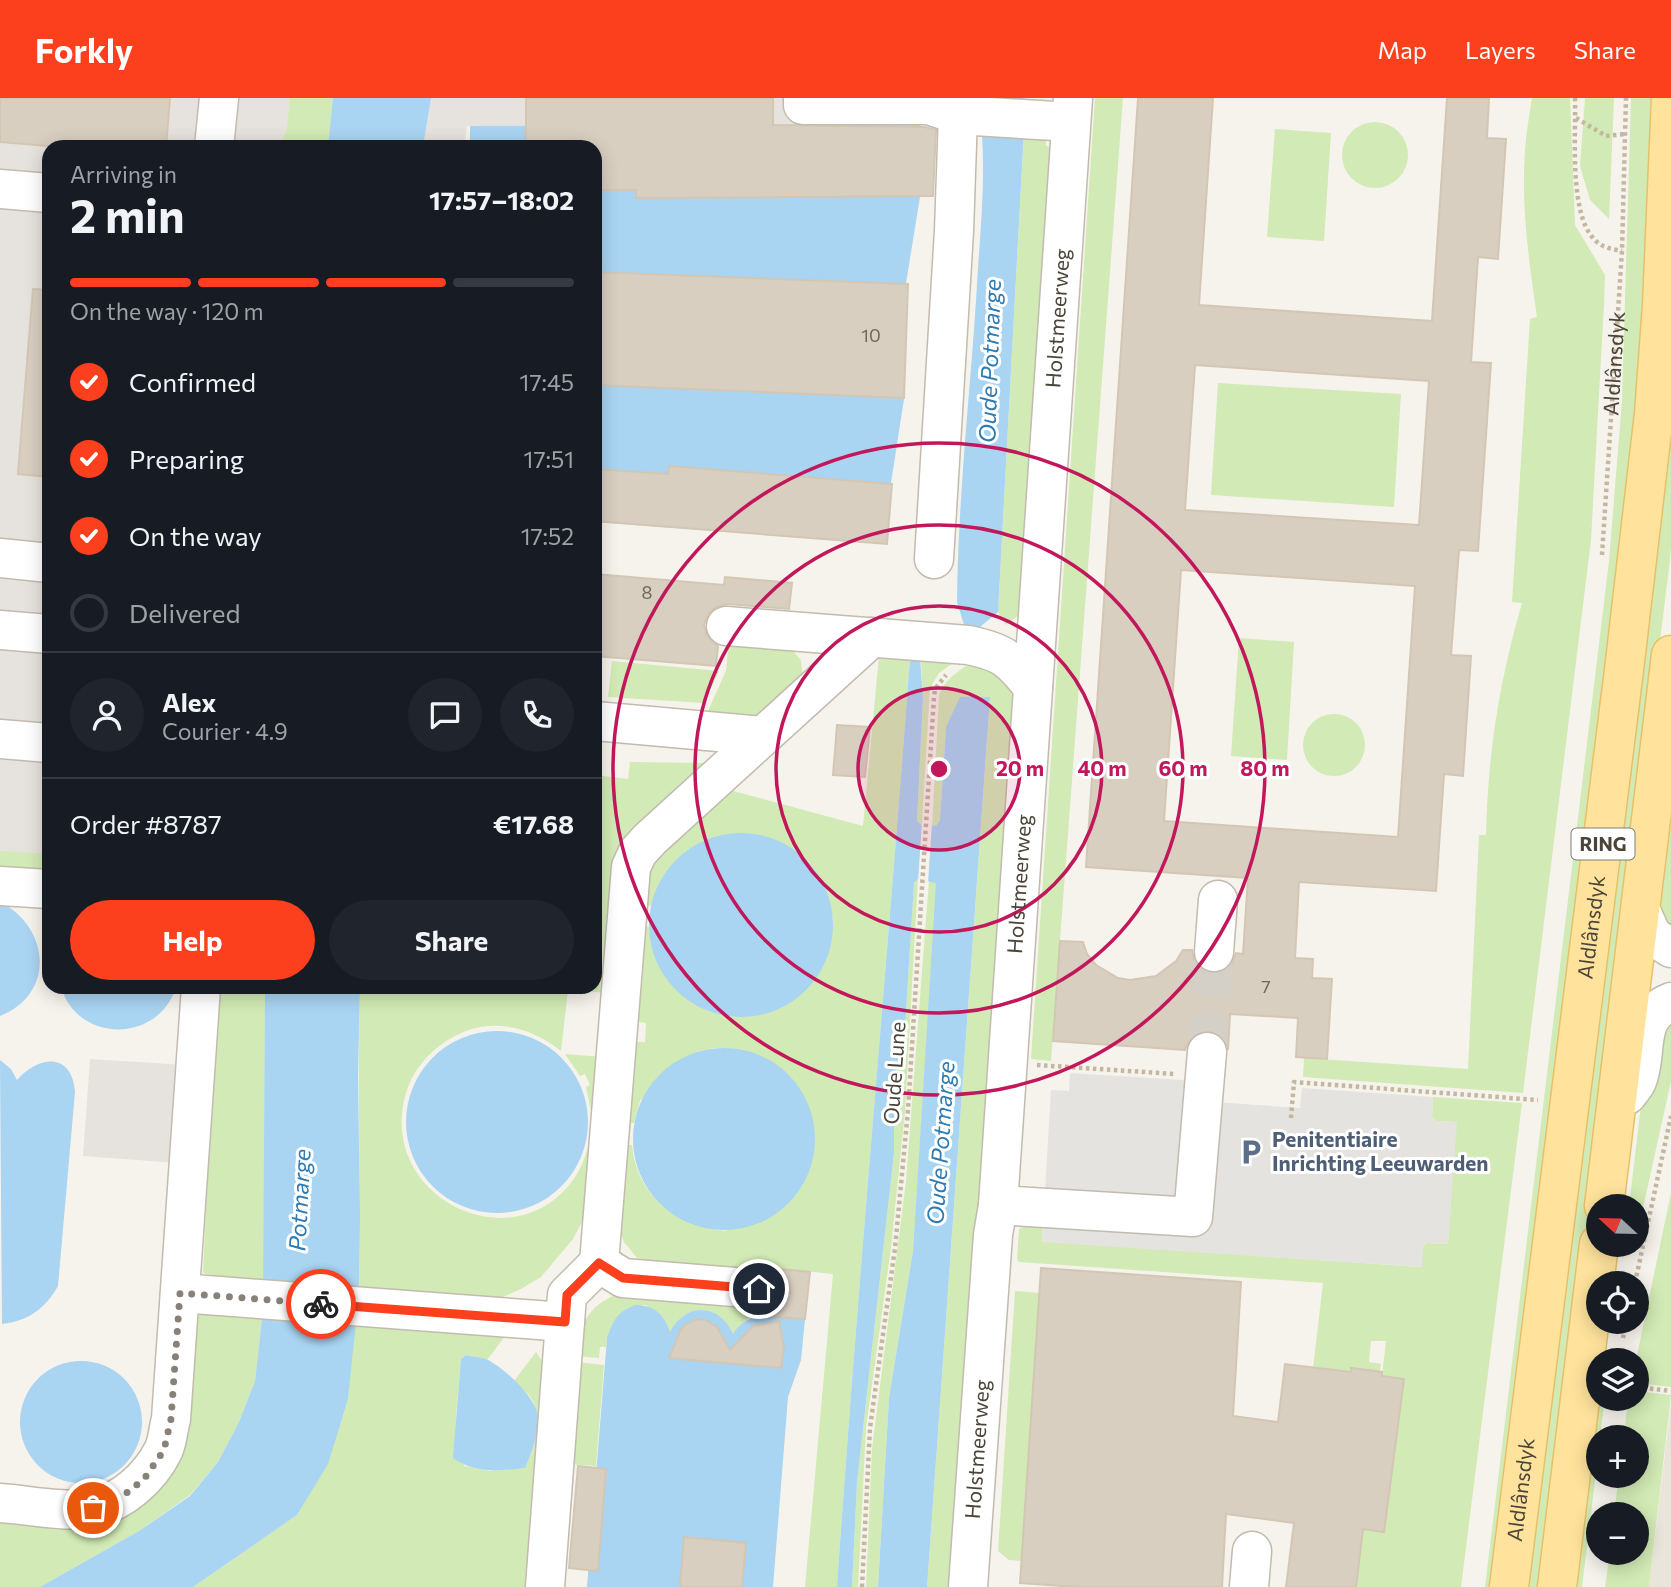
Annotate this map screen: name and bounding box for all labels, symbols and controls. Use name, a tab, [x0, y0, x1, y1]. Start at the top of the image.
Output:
text: Forkly	[35, 29, 133, 70]
text: Map	[1378, 35, 1427, 64]
text: Layers	[1465, 35, 1536, 64]
text: Share	[1574, 35, 1636, 64]
text: Arriving in	[70, 160, 177, 188]
text: 17:57–18:02	[429, 184, 574, 215]
text: 2 min	[70, 186, 185, 242]
street label: Holstmeerweg	[1039, 248, 1074, 389]
water label: Oude Potmarge	[972, 279, 1006, 443]
text: On the way · 120 m	[70, 297, 264, 325]
street label: Aldlânsdyk	[1597, 310, 1629, 416]
house number: 10	[861, 324, 881, 346]
icon: check	[70, 363, 108, 401]
text: Confirmed	[129, 366, 256, 397]
text: 17:45	[520, 368, 574, 396]
icon: check	[70, 440, 108, 478]
text: Preparing	[129, 443, 244, 474]
text: 17:51	[524, 445, 574, 473]
icon: check	[70, 517, 108, 555]
text: On the way	[129, 520, 262, 551]
text: 17:52	[521, 522, 574, 550]
house number: 8	[642, 581, 653, 603]
text: Delivered	[129, 597, 240, 628]
button: person	[70, 678, 144, 752]
button: chat	[408, 678, 482, 752]
button: phone	[500, 678, 574, 752]
text: Alex	[162, 686, 216, 717]
text: Courier · 4.9	[162, 717, 288, 745]
text: 20 m	[996, 755, 1044, 780]
text: 40 m	[1077, 755, 1127, 780]
text: 60 m	[1158, 755, 1208, 780]
text: 80 m	[1240, 755, 1290, 780]
centre of rings	[927, 757, 951, 781]
text: Order #8787	[70, 808, 222, 839]
text: €17.68	[493, 808, 574, 839]
street label: Holstmeerweg	[1001, 813, 1035, 954]
road number: RING	[1572, 828, 1634, 860]
street label: Aldlânsdyk	[1571, 874, 1609, 980]
button: Help	[70, 900, 315, 980]
button: Share	[329, 900, 574, 980]
house number: 7	[1261, 975, 1271, 997]
street label: Oude Lune	[877, 1021, 910, 1125]
water label: Oude Potmarge	[920, 1060, 960, 1226]
place label: Penitentiaire Inrichting Leeuwarden	[1272, 1126, 1488, 1175]
parking icon: Penitentiaire Inrichting Leeuwarden	[1236, 1137, 1266, 1167]
water label: Potmarge	[282, 1148, 316, 1252]
north arrow	[1586, 1194, 1648, 1256]
map controls	[1586, 1194, 1649, 1565]
pin	[729, 1259, 789, 1319]
courier	[286, 1269, 356, 1339]
icon: home	[740, 1270, 778, 1308]
button: locate	[1586, 1271, 1649, 1334]
icon: bike	[302, 1285, 340, 1323]
button: layers	[1586, 1348, 1649, 1411]
street label: Holstmeerweg	[959, 1379, 994, 1520]
button: +	[1586, 1425, 1649, 1488]
street label: Aldlânsdyk	[1501, 1436, 1539, 1543]
pin	[63, 1478, 123, 1538]
icon: bag	[74, 1489, 112, 1527]
button: −	[1586, 1502, 1649, 1565]

